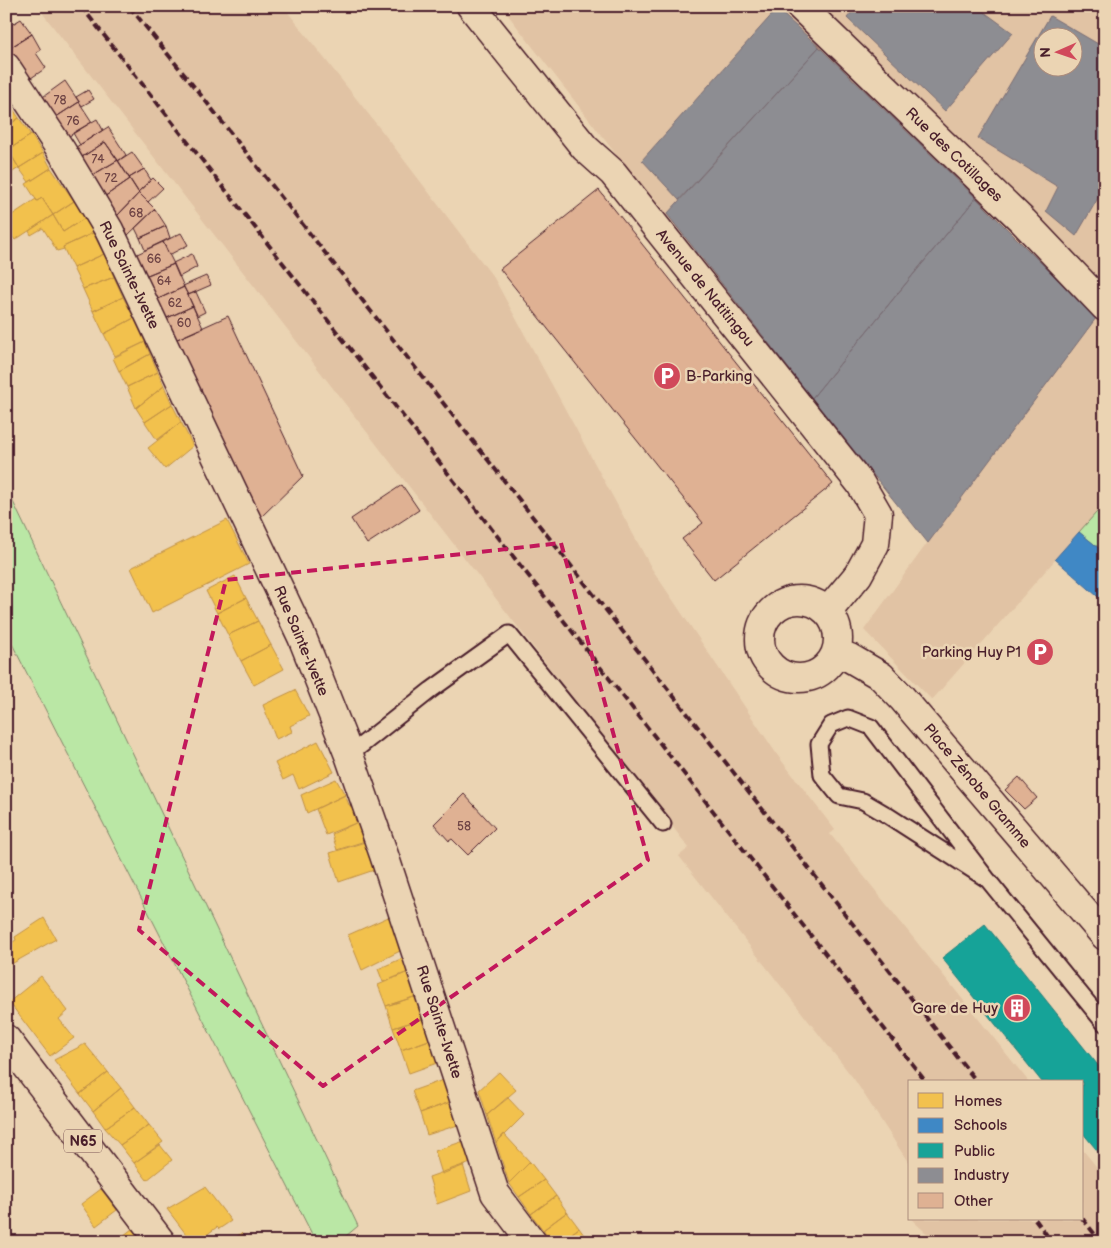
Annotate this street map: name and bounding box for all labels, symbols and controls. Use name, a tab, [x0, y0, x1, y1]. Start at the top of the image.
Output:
north arrow	[1034, 28, 1084, 78]
text: N	[1037, 47, 1054, 58]
house number: 78	[54, 93, 66, 108]
street label: Rue des Cotillages	[901, 104, 1007, 207]
house number: 76	[66, 114, 80, 129]
house number: 74	[91, 152, 105, 167]
house number: 72	[105, 171, 117, 186]
house number: 68	[129, 206, 143, 221]
street label: Rue Sainte-Ivette	[95, 218, 163, 332]
street label: Avenue de Natitingou	[652, 225, 758, 351]
house number: 66	[147, 252, 161, 267]
house number: 64	[157, 274, 172, 289]
house number: 62	[168, 296, 182, 311]
house number: 60	[177, 316, 191, 331]
parking icon: B-Parking	[652, 361, 682, 391]
place label: B-Parking	[686, 367, 752, 386]
street label: Rue Sainte-Ivette	[269, 583, 333, 699]
parking icon: Parking Huy P1	[1025, 637, 1055, 667]
place label: Parking Huy P1	[922, 643, 1021, 662]
street label: Place Zénobe Gramme	[919, 720, 1035, 852]
house number: 58	[457, 819, 471, 834]
street label: Rue Sainte-Ivette	[412, 963, 466, 1081]
building icon: Gare de Huy	[1002, 993, 1032, 1023]
place label: Gare de Huy	[913, 999, 998, 1018]
legend	[908, 1080, 1084, 1220]
text: Homes	[954, 1092, 1003, 1111]
text: Schools	[954, 1116, 1008, 1135]
road number: N65	[64, 1130, 102, 1152]
text: Public	[954, 1142, 995, 1161]
text: Industry	[954, 1166, 1009, 1185]
text: Other	[954, 1192, 993, 1211]

